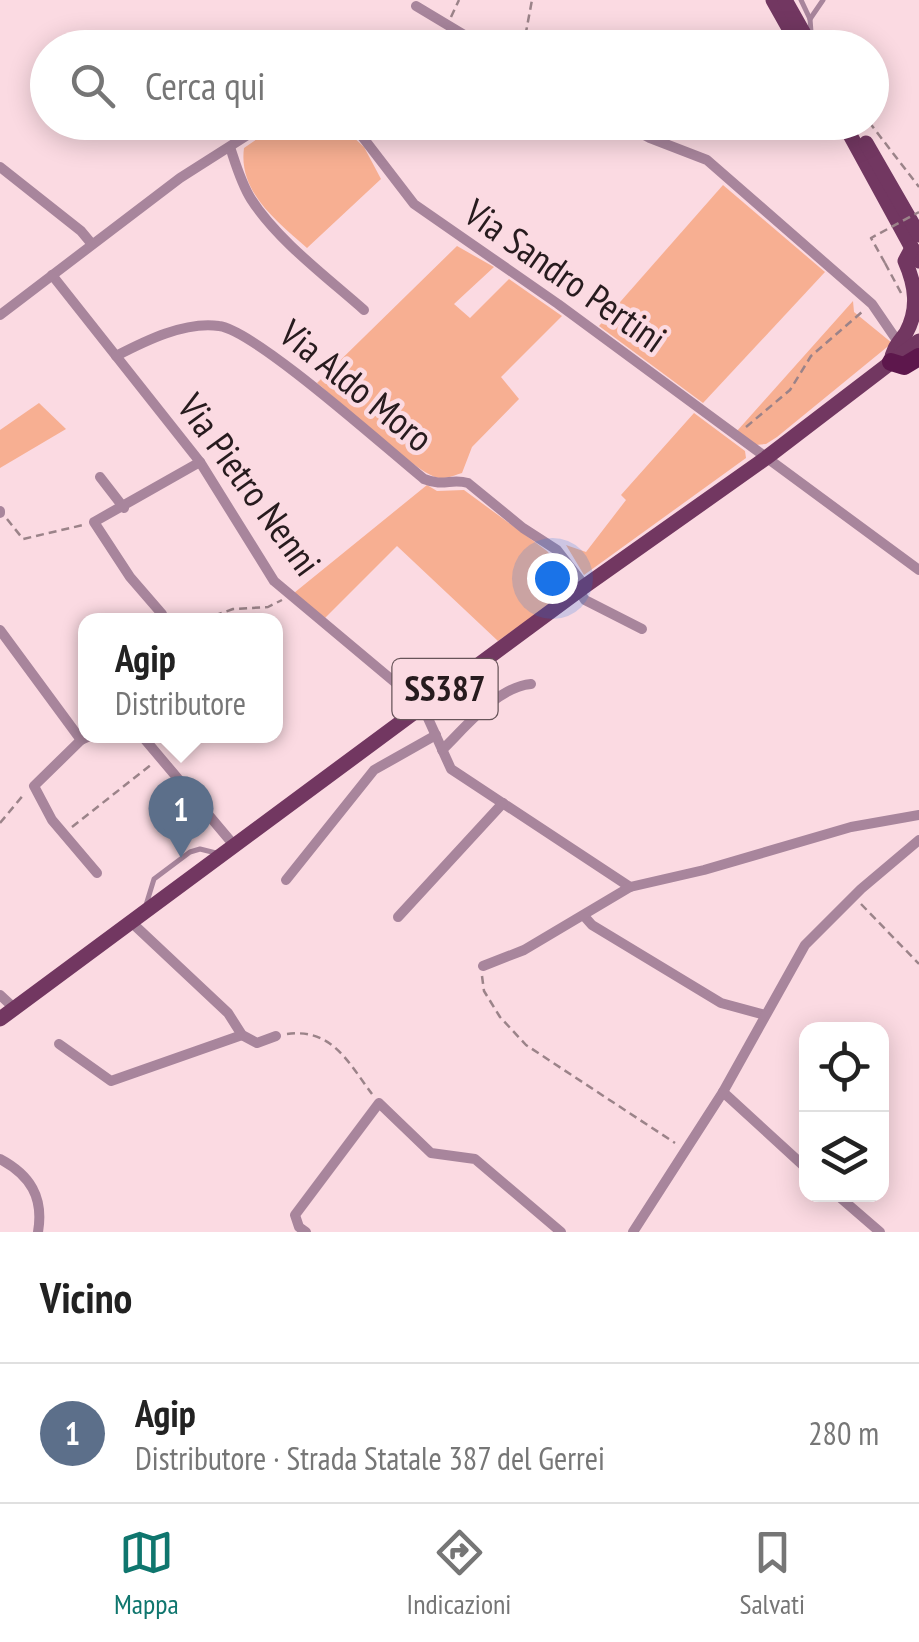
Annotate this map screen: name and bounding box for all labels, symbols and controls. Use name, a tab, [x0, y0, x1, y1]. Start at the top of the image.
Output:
search box	[30, 30, 889, 140]
icon: search	[65, 58, 120, 113]
text: Cerca qui	[145, 61, 265, 110]
street label: Via Sandro Pertini	[455, 187, 676, 362]
street label: Via Aldo Moro	[270, 307, 444, 462]
street label: Via Pietro Nenni	[167, 383, 333, 585]
your location	[527, 553, 578, 604]
popup	[78, 613, 283, 743]
text: Agip	[115, 633, 176, 682]
road number: SS387	[392, 659, 498, 719]
text: Distributore	[115, 682, 246, 724]
pin: 1	[148, 776, 214, 858]
map controls	[799, 1022, 889, 1202]
button: locate	[799, 1022, 889, 1112]
button: layers	[799, 1112, 889, 1202]
text: Vicino	[40, 1270, 132, 1325]
text: Agip	[135, 1388, 196, 1437]
text: 1	[65, 1412, 80, 1454]
text: 280 m	[808, 1412, 879, 1454]
text: Distributore · Strada Statale 387 del Gerrei	[135, 1437, 605, 1479]
tab: Mappa	[114, 1525, 179, 1622]
tab: Indicazioni	[407, 1525, 511, 1622]
tab: Salvati	[739, 1525, 805, 1622]

